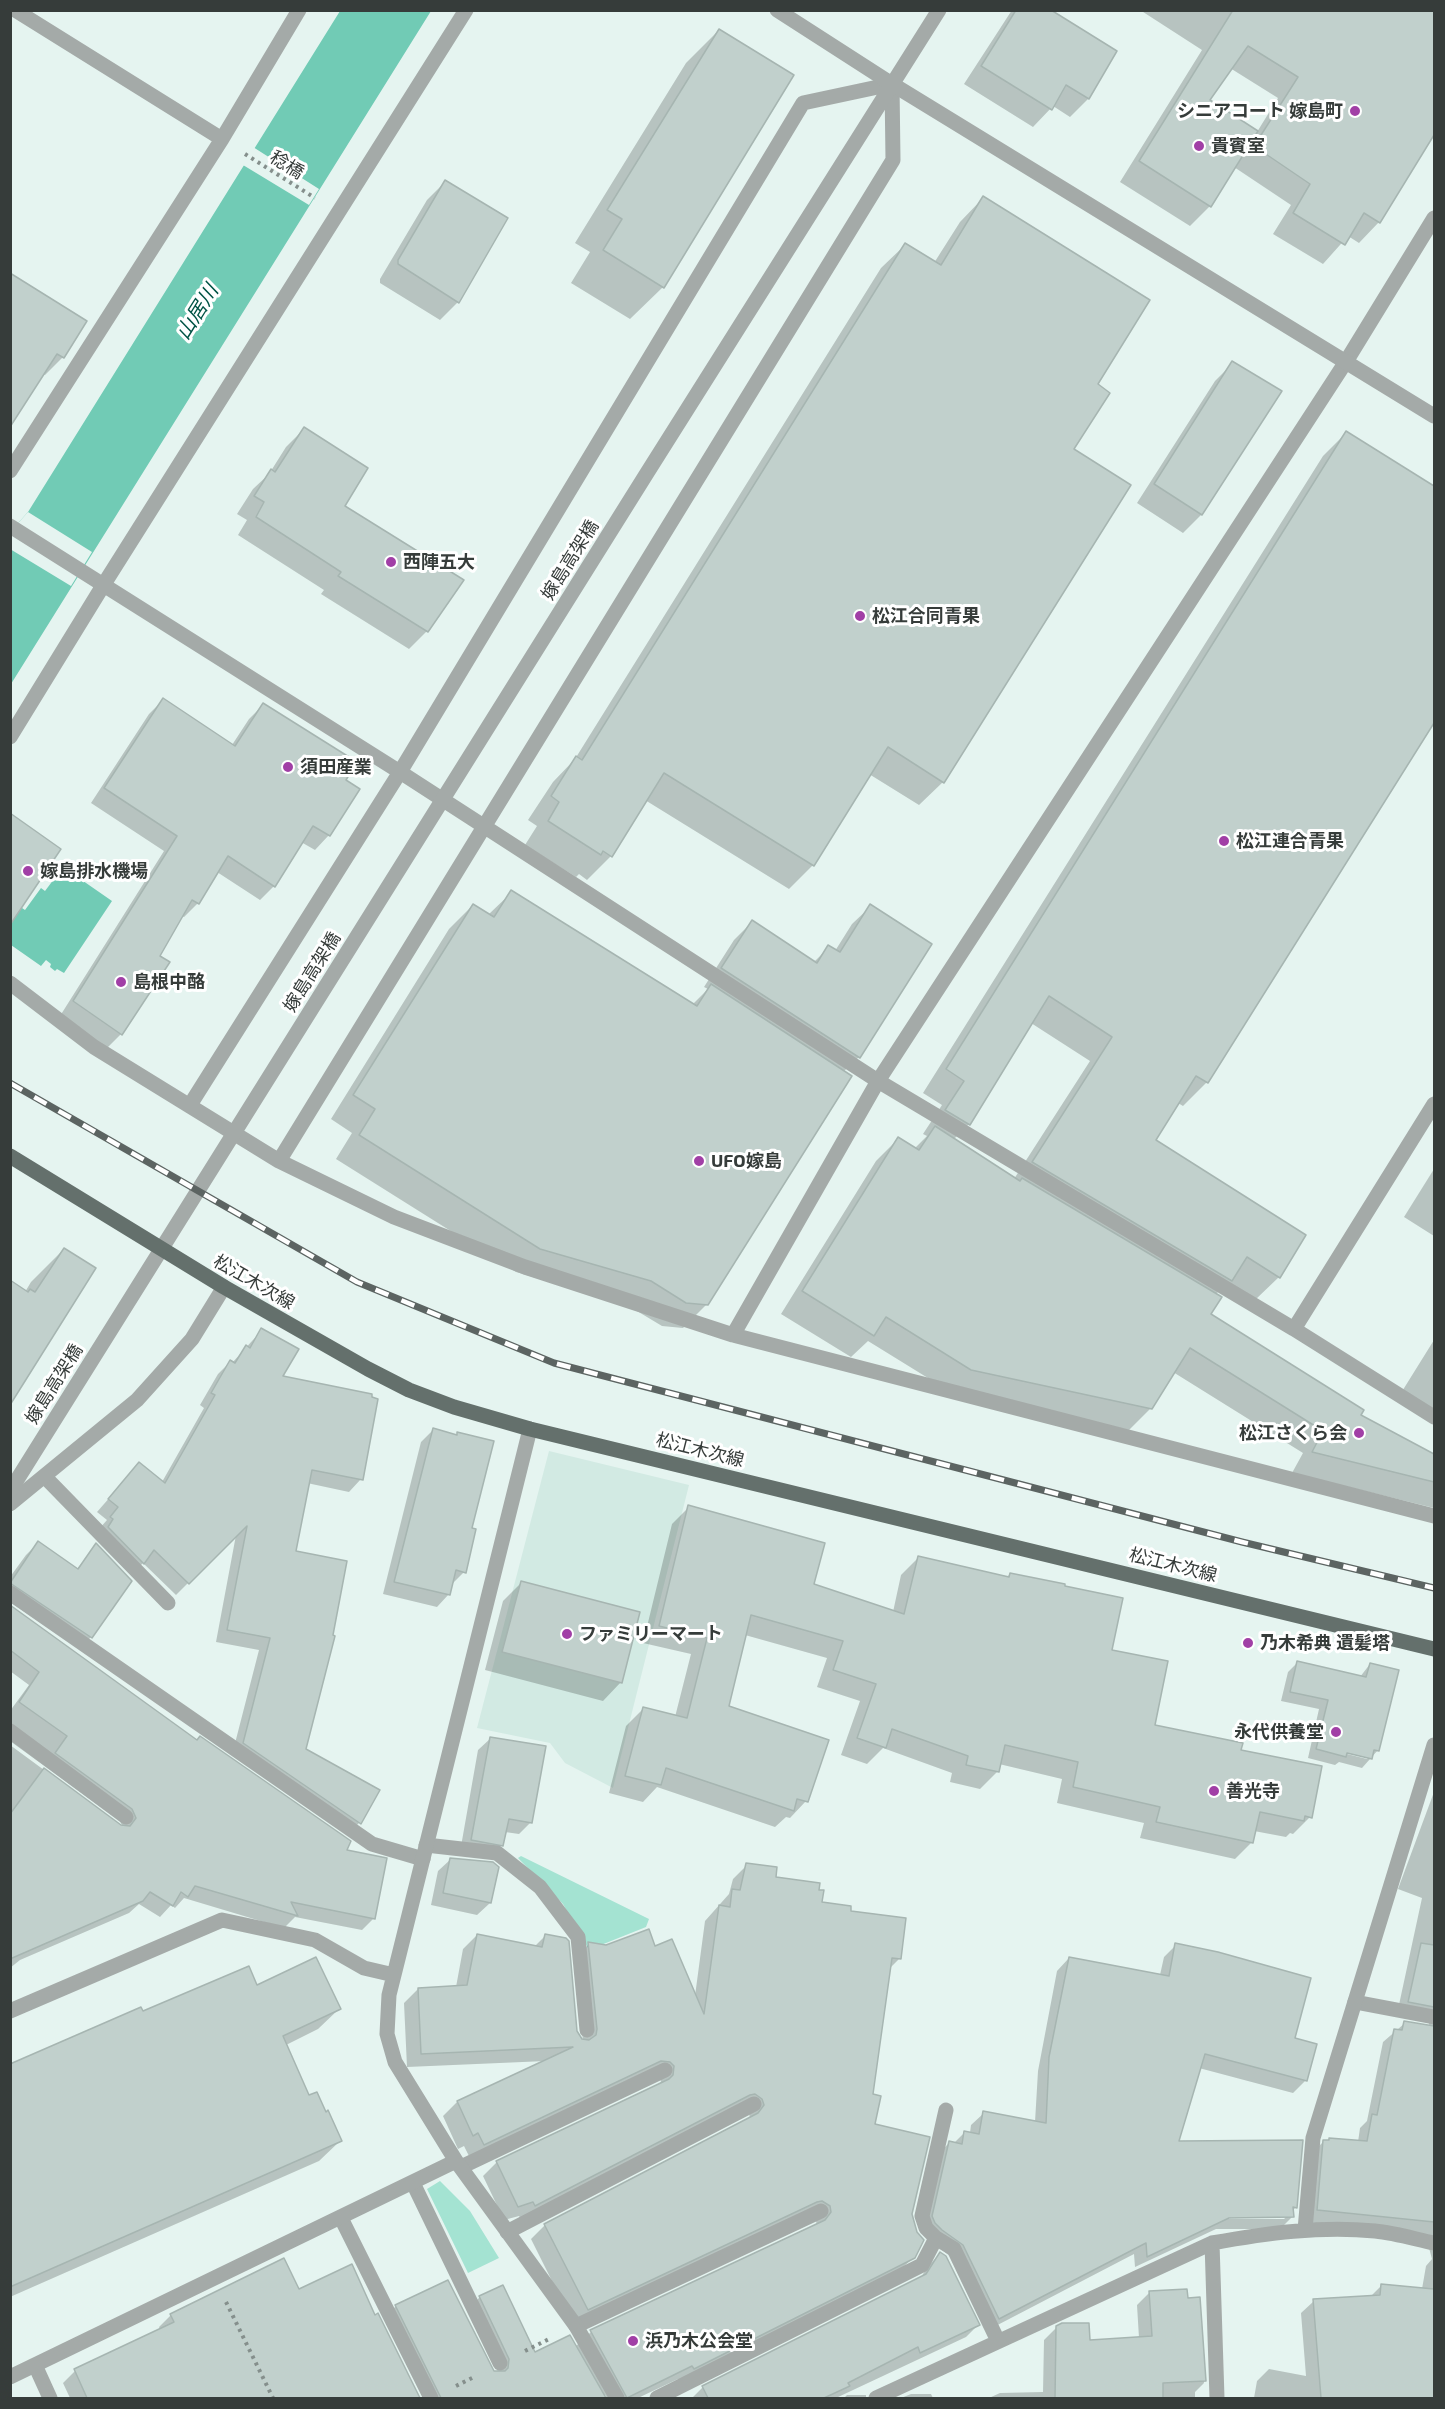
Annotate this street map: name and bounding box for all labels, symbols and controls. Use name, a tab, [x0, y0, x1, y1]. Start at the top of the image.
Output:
place label: シニアコート 嫁島町	[1177, 100, 1343, 122]
marker: シニアコート 嫁島町	[1348, 104, 1362, 118]
place label: 貴賓室	[1211, 135, 1265, 157]
marker: 貴賓室	[1192, 139, 1206, 153]
street label: 稔橋	[266, 146, 308, 184]
water label: 山居川	[171, 280, 223, 344]
street label: 嫁島高架橋	[537, 516, 603, 604]
place label: 西陣五大	[403, 551, 475, 573]
marker: 西陣五大	[384, 555, 398, 569]
place label: 松江合同青果	[872, 605, 980, 627]
marker: 松江合同青果	[853, 609, 867, 623]
place label: 須田産業	[300, 756, 372, 778]
marker: 須田産業	[281, 760, 295, 774]
place label: 松江連合青果	[1236, 830, 1344, 852]
marker: 松江連合青果	[1217, 834, 1231, 848]
place label: 嫁島排水機場	[40, 860, 148, 882]
marker: 嫁島排水機場	[21, 864, 35, 878]
street label: 嫁島高架橋	[279, 928, 345, 1016]
place label: 島根中酪	[133, 971, 205, 993]
marker: 島根中酪	[114, 975, 128, 989]
place label: UFO嫁島	[711, 1150, 782, 1172]
marker: UFO嫁島	[692, 1154, 706, 1168]
street label: 松江木次線	[210, 1250, 298, 1314]
street label: 嫁島高架橋	[21, 1340, 87, 1428]
place label: 松江さくら会	[1239, 1422, 1347, 1444]
marker: 松江さくら会	[1352, 1426, 1366, 1440]
street label: 松江木次線	[654, 1429, 746, 1471]
street label: 松江木次線	[1127, 1544, 1219, 1586]
place label: ファミリーマート	[579, 1623, 723, 1645]
marker: ファミリーマート	[560, 1627, 574, 1641]
place label: 乃木希典 遺髪塔	[1260, 1632, 1390, 1654]
marker: 乃木希典 遺髪塔	[1241, 1636, 1255, 1650]
place label: 永代供養堂	[1234, 1721, 1324, 1743]
marker: 永代供養堂	[1329, 1725, 1343, 1739]
place label: 善光寺	[1226, 1780, 1280, 1802]
marker: 善光寺	[1207, 1784, 1221, 1798]
place label: 浜乃木公会堂	[645, 2330, 753, 2352]
marker: 浜乃木公会堂	[626, 2334, 640, 2348]

